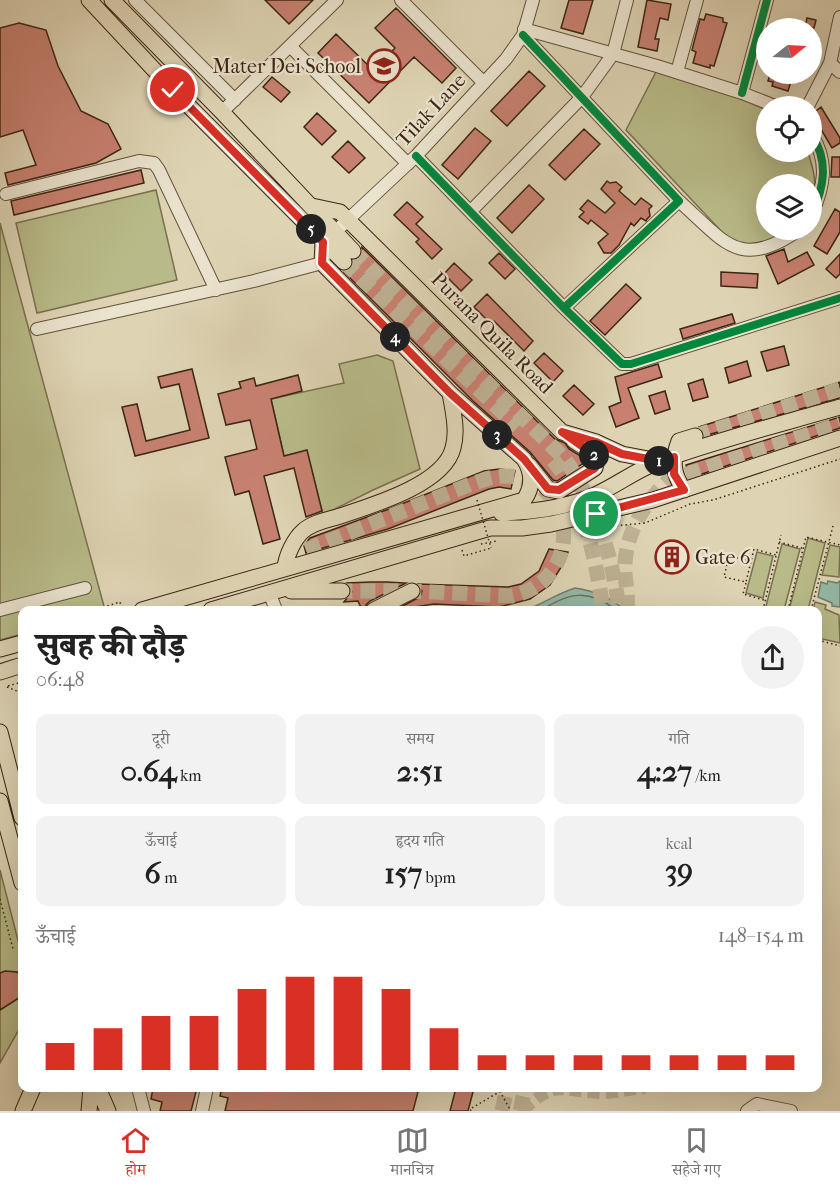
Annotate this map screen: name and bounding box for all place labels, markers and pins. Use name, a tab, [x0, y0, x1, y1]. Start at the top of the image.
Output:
school or university icon: Mater Dei School	[366, 48, 402, 84]
place label: Mater Dei School	[212, 55, 361, 78]
pin	[147, 64, 198, 115]
pin: 5	[296, 214, 326, 244]
pin: 4	[380, 322, 410, 352]
pin: 3	[482, 420, 512, 450]
pin: 2	[579, 440, 609, 470]
pin: 1	[644, 446, 674, 476]
pin	[570, 488, 621, 539]
building icon: Gate 6	[654, 539, 690, 575]
place label: Gate 6	[695, 546, 751, 569]

